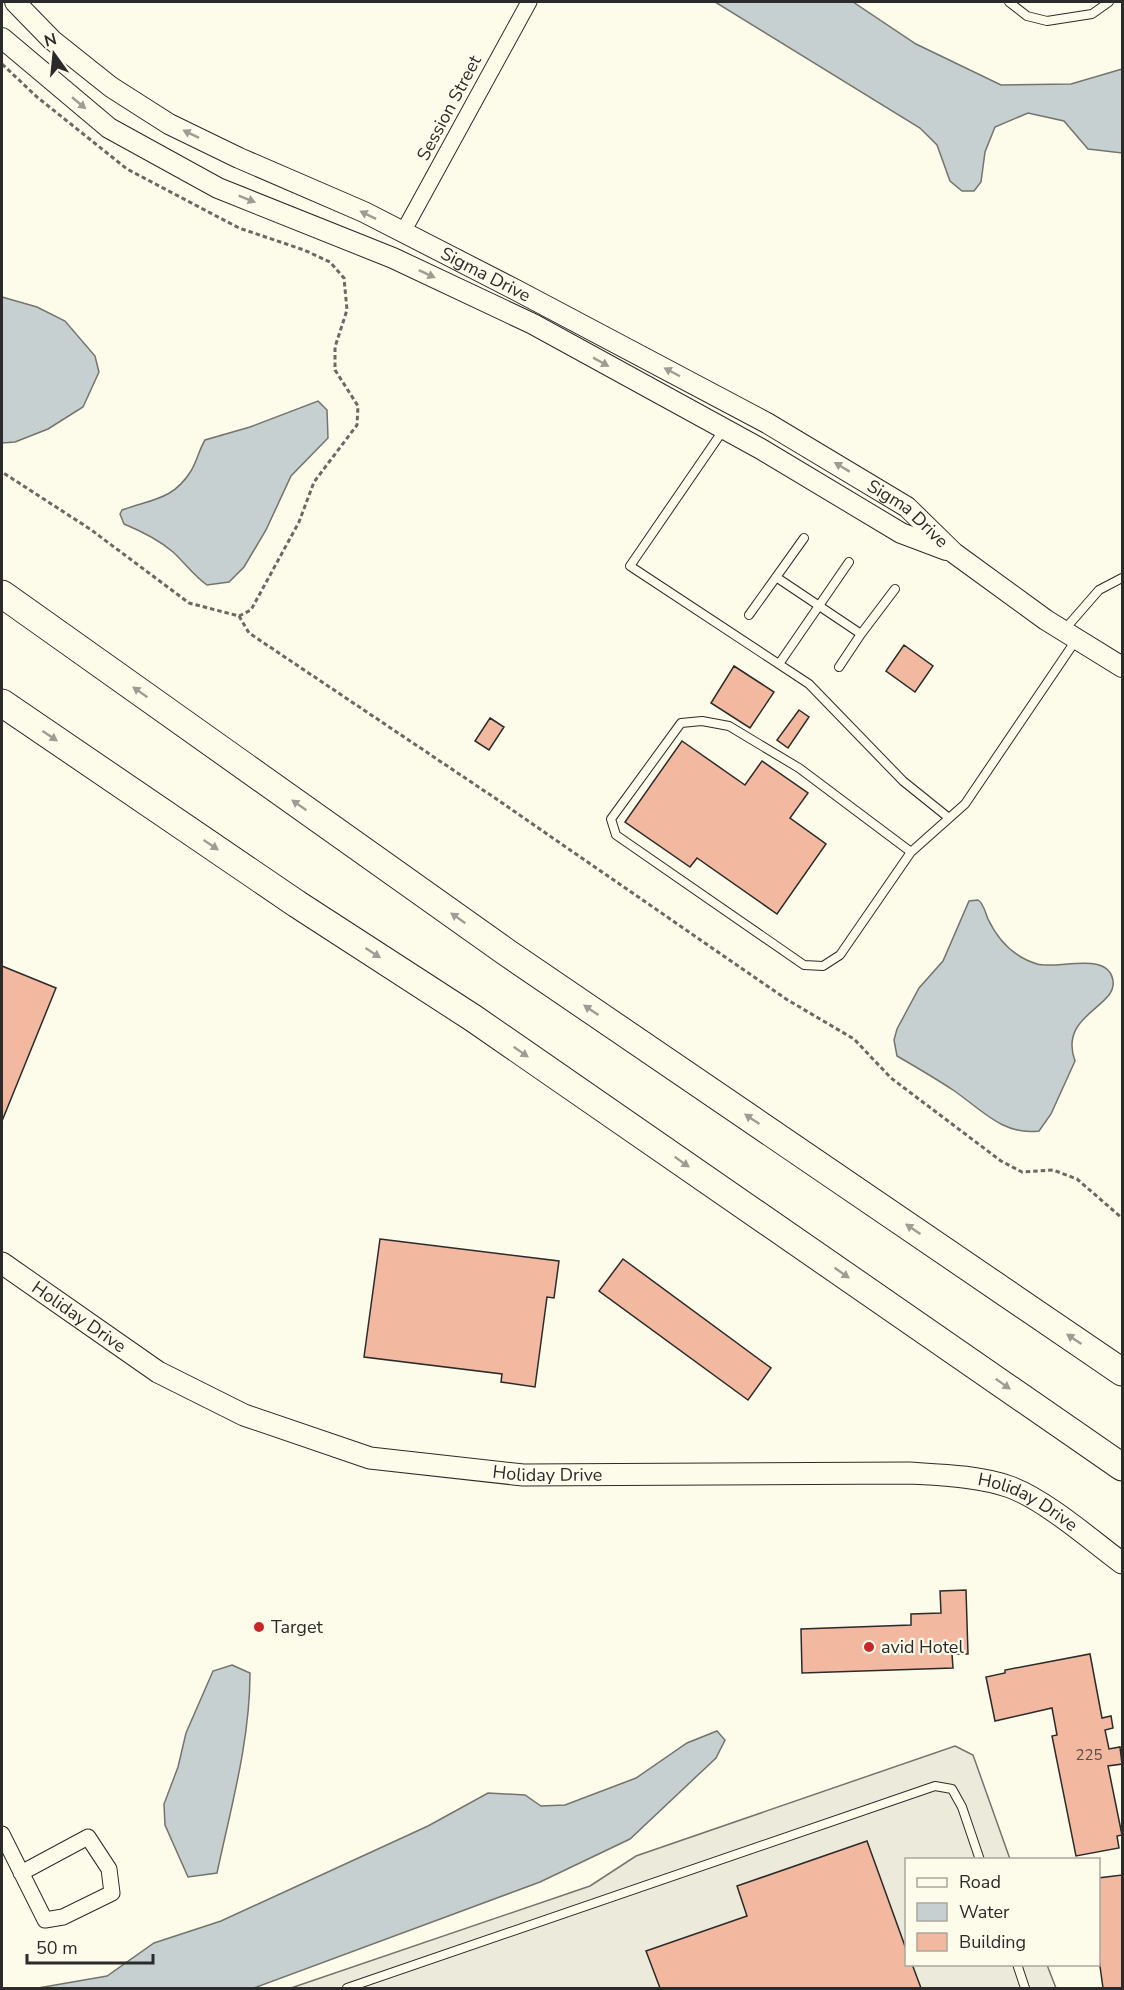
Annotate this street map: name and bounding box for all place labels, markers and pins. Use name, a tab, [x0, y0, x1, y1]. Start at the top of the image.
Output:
place label: Target	[271, 1615, 323, 1639]
marker: Target	[252, 1620, 266, 1634]
place label: avid Hotel	[881, 1635, 964, 1659]
marker: avid Hotel	[862, 1640, 876, 1654]

